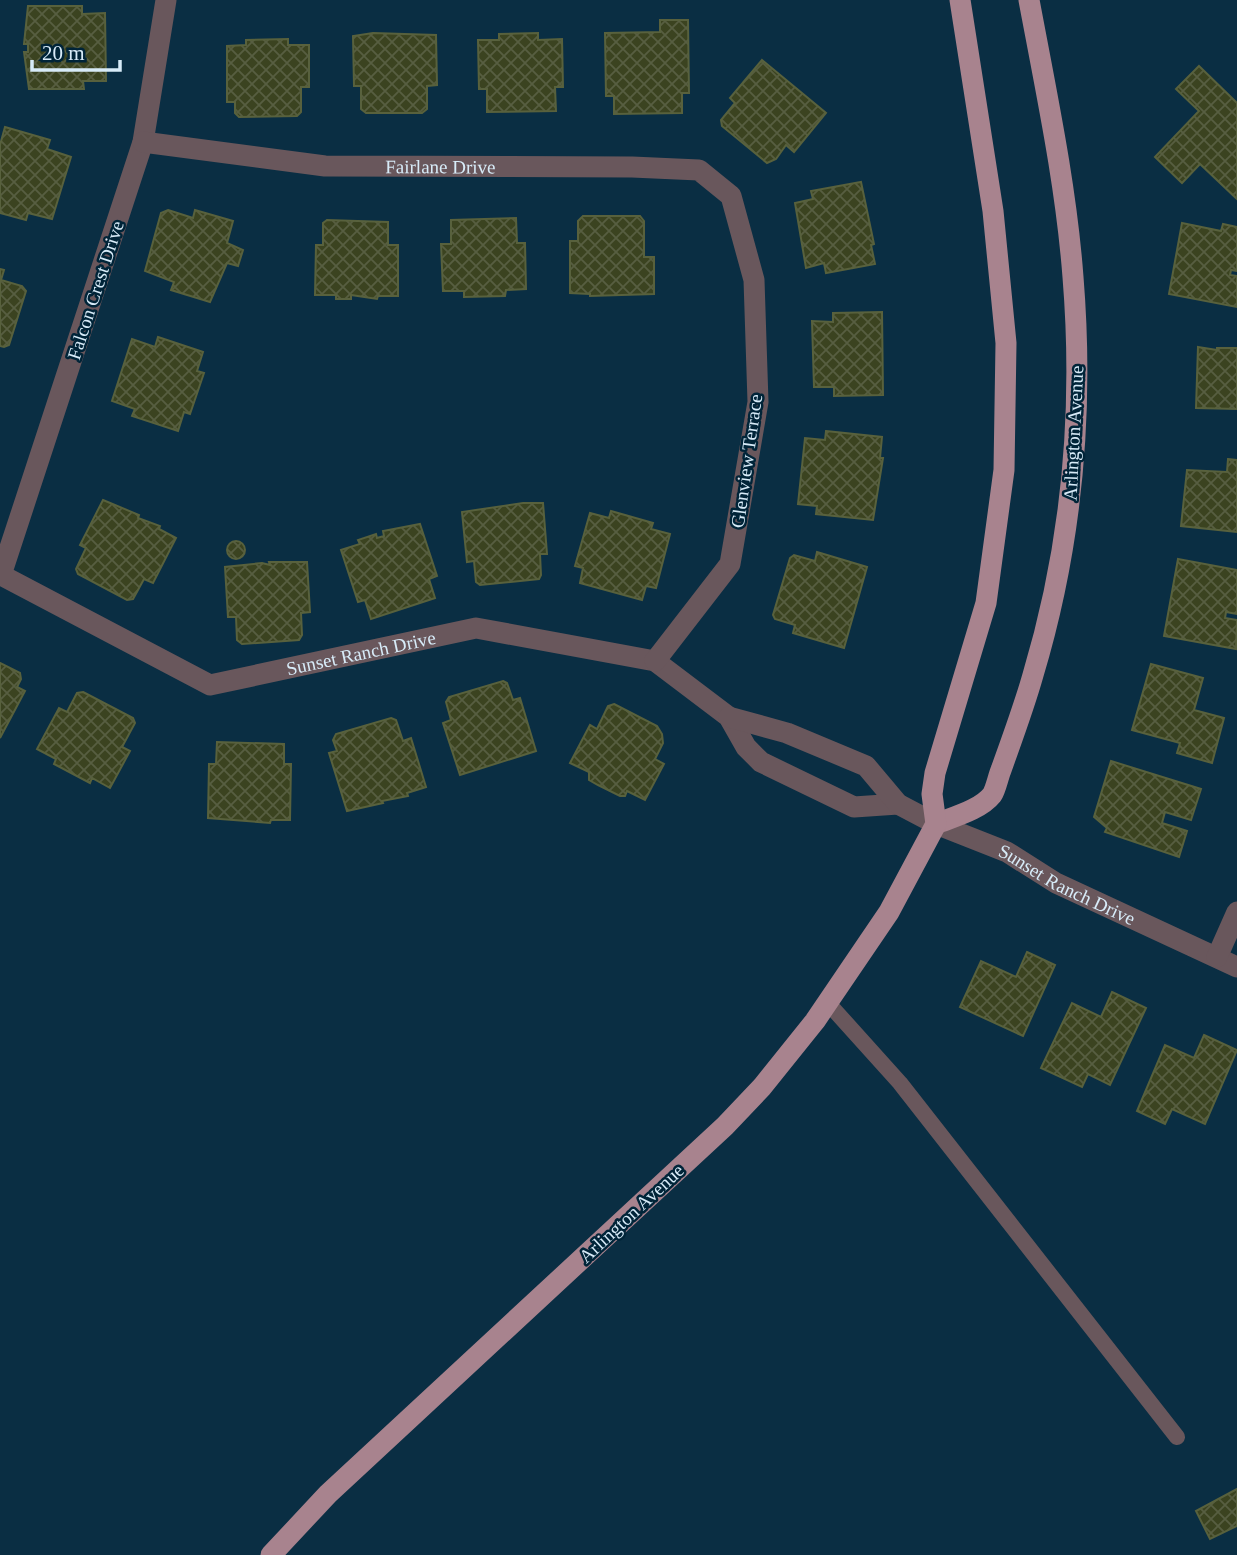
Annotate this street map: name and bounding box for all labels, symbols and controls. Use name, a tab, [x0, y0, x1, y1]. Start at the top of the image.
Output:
scale bar	[32, 28, 119, 72]
text: 20 m	[42, 41, 85, 65]
street label: Fairlane Drive	[385, 156, 496, 178]
street label: Falcon Crest Drive	[63, 218, 128, 362]
street label: Arlington Avenue	[1059, 365, 1088, 501]
street label: Glenview Terrace	[727, 393, 766, 529]
street label: Sunset Ranch Drive	[284, 627, 437, 679]
street label: Sunset Ranch Drive	[996, 840, 1139, 929]
street label: Arlington Avenue	[575, 1160, 688, 1267]

